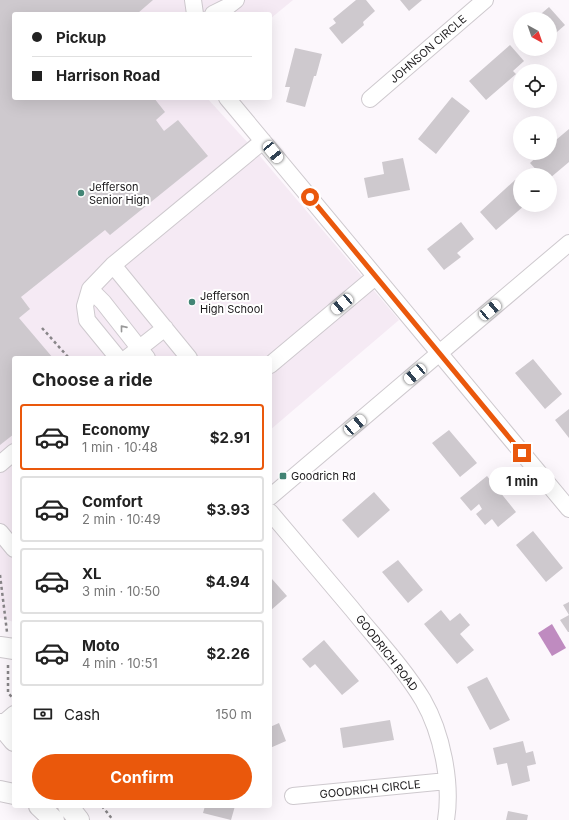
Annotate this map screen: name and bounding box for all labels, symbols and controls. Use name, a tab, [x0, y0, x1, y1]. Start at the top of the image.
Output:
street label: JOHNSON CIRCLE	[387, 12, 469, 86]
north arrow	[513, 12, 557, 56]
map controls	[513, 12, 557, 212]
text: Pickup	[56, 28, 106, 47]
button: locate	[513, 64, 557, 108]
text: Harrison Road	[56, 66, 160, 85]
button: +	[513, 116, 557, 160]
car	[261, 139, 285, 165]
button: −	[513, 168, 557, 212]
place label: Jefferson Senior High	[89, 180, 150, 207]
marker: Jefferson Senior High	[76, 188, 86, 198]
route start	[301, 188, 319, 206]
place label: Jefferson High School	[200, 289, 263, 316]
car	[329, 292, 355, 316]
marker: Jefferson High School	[187, 297, 197, 307]
car	[477, 298, 503, 322]
one-way arrow	[120, 325, 127, 332]
car	[402, 362, 428, 386]
text: Choose a ride	[32, 369, 153, 390]
car	[342, 413, 368, 437]
icon: car	[34, 419, 70, 455]
text: Economy	[82, 420, 150, 439]
text: $2.91	[210, 428, 250, 447]
text: 1 min · 10:48	[82, 439, 158, 455]
route end	[513, 444, 531, 462]
callout: 1 min	[489, 467, 555, 495]
place label: Goodrich Rd	[291, 469, 356, 483]
marker: Goodrich Rd	[278, 471, 288, 481]
text: 1 min	[506, 473, 538, 489]
icon: car	[34, 491, 70, 527]
text: Comfort	[82, 492, 143, 511]
text: $3.93	[207, 500, 250, 519]
text: 2 min · 10:49	[82, 511, 161, 527]
icon: car	[34, 563, 70, 599]
text: XL	[82, 564, 102, 583]
text: $4.94	[206, 572, 250, 591]
text: 3 min · 10:50	[82, 583, 160, 599]
street label: GOODRICH ROAD	[353, 612, 421, 694]
icon: car	[34, 635, 70, 671]
text: Moto	[82, 636, 120, 655]
text: $2.26	[207, 644, 250, 663]
text: 4 min · 10:51	[82, 655, 158, 671]
icon: cash	[32, 703, 54, 725]
text: Cash	[64, 705, 100, 724]
text: 150 m	[216, 706, 252, 722]
button: Confirm	[32, 754, 252, 800]
street label: GOODRICH CIRCLE	[319, 777, 421, 801]

